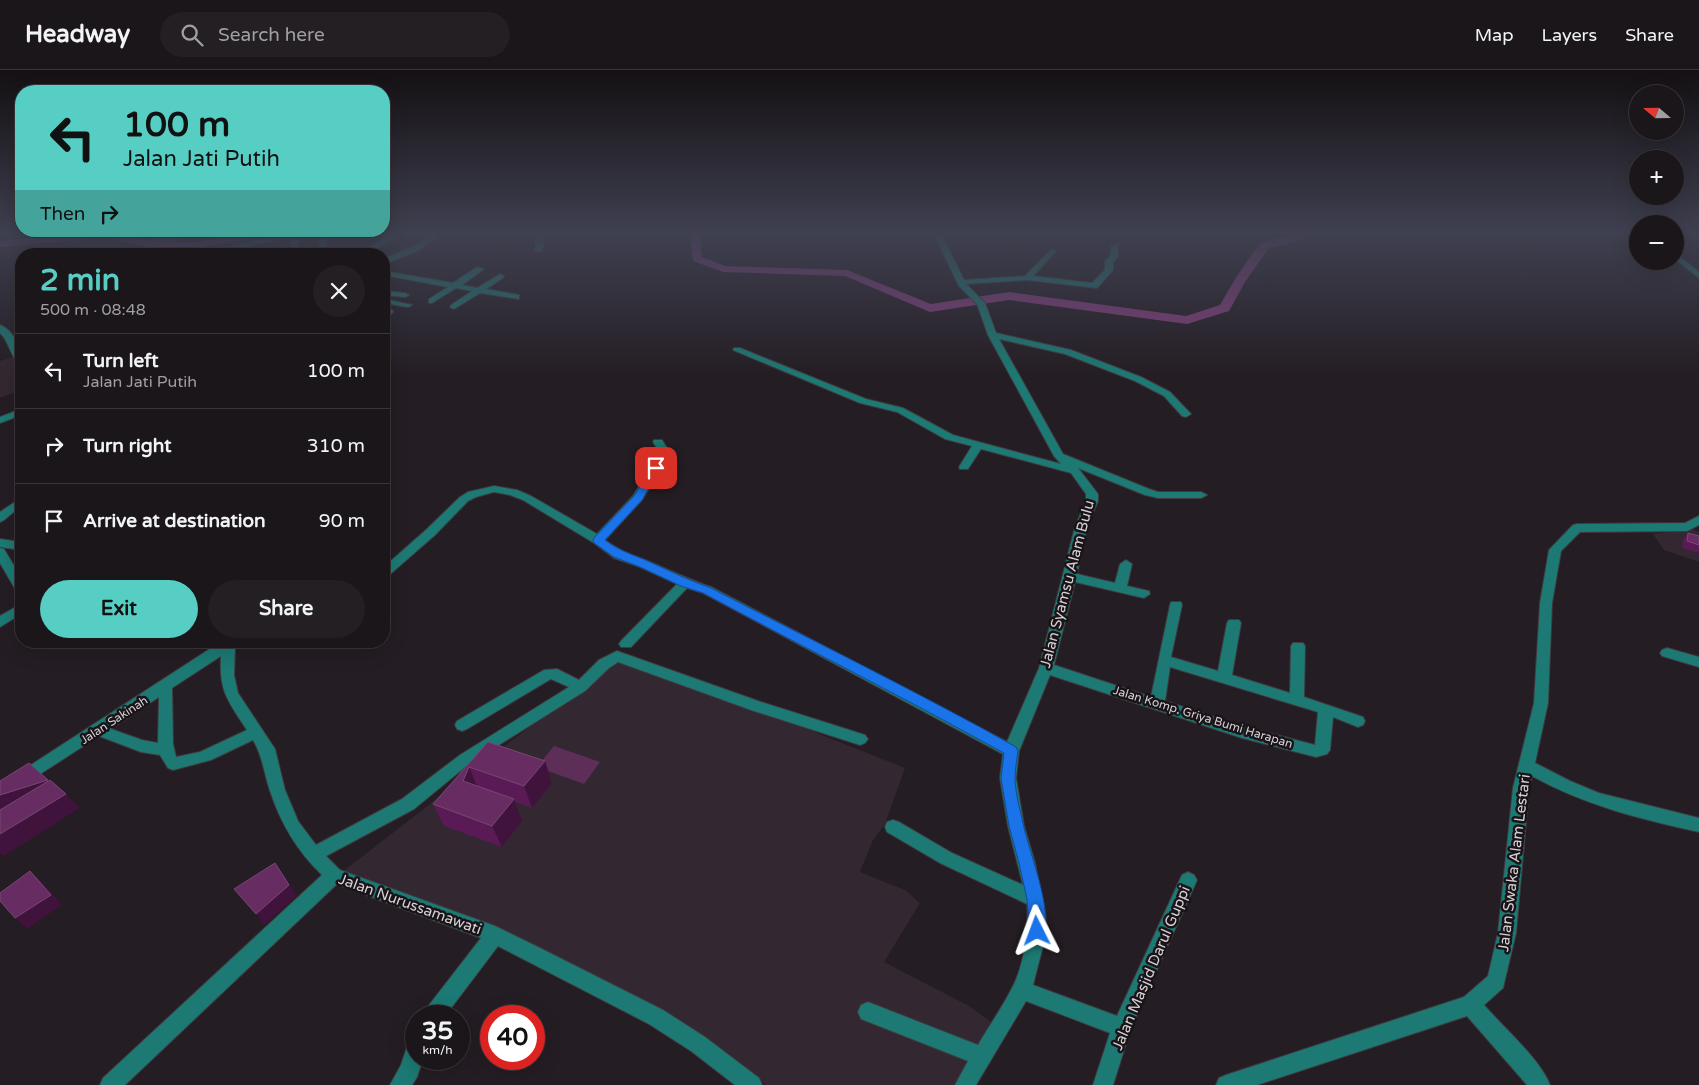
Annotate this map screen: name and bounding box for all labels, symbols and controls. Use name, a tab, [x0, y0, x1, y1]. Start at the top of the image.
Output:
search box	[160, 12, 510, 57]
text: Headway	[25, 20, 130, 49]
icon: search	[178, 21, 206, 49]
text: Search here	[218, 24, 325, 46]
text: Map	[1475, 24, 1514, 46]
text: Layers	[1542, 24, 1597, 46]
text: Share	[1625, 24, 1674, 46]
north arrow	[1629, 85, 1684, 140]
map controls	[1629, 85, 1684, 270]
text: 100 m	[123, 104, 230, 146]
icon: left	[40, 105, 105, 170]
text: Jalan Jati Putih	[123, 146, 280, 172]
button: +	[1629, 150, 1684, 205]
icon: right	[95, 200, 123, 228]
text: Then	[40, 203, 85, 225]
button: −	[1629, 215, 1684, 270]
text: 2 min	[40, 262, 120, 299]
button: close	[313, 265, 365, 317]
text: 500 m · 08:48	[40, 300, 146, 320]
text: Turn left	[83, 350, 159, 372]
icon: left	[40, 357, 68, 385]
text: 100 m	[307, 360, 365, 382]
text: Jalan Jati Putih	[83, 372, 197, 392]
icon: right	[40, 432, 68, 460]
text: Turn right	[83, 435, 171, 457]
text: 310 m	[307, 435, 365, 457]
pin	[635, 447, 677, 489]
icon: arrive	[642, 454, 670, 482]
street label: Jalan Syamsu Alam Bulu	[1036, 498, 1098, 670]
icon: arrive	[40, 507, 68, 535]
text: Arrive at destination	[83, 510, 266, 532]
text: 90 m	[319, 510, 365, 532]
button: Exit	[40, 580, 198, 638]
button: Share	[208, 580, 365, 638]
street label: Jalan Komp. Griya Bumi Harapan	[1112, 683, 1294, 751]
street label: Jalan Sakinah	[78, 693, 150, 747]
street label: Jalan Swaka Alam Lestari	[1494, 773, 1534, 953]
street label: Jalan Nurussamawati	[336, 870, 484, 938]
street label: Jalan Masjid Darul Guppi	[1108, 883, 1194, 1053]
position arrow	[1010, 904, 1062, 956]
speed limit sign: 40	[480, 1005, 545, 1070]
text: 35	[422, 1016, 453, 1046]
text: km/h	[422, 1043, 453, 1057]

